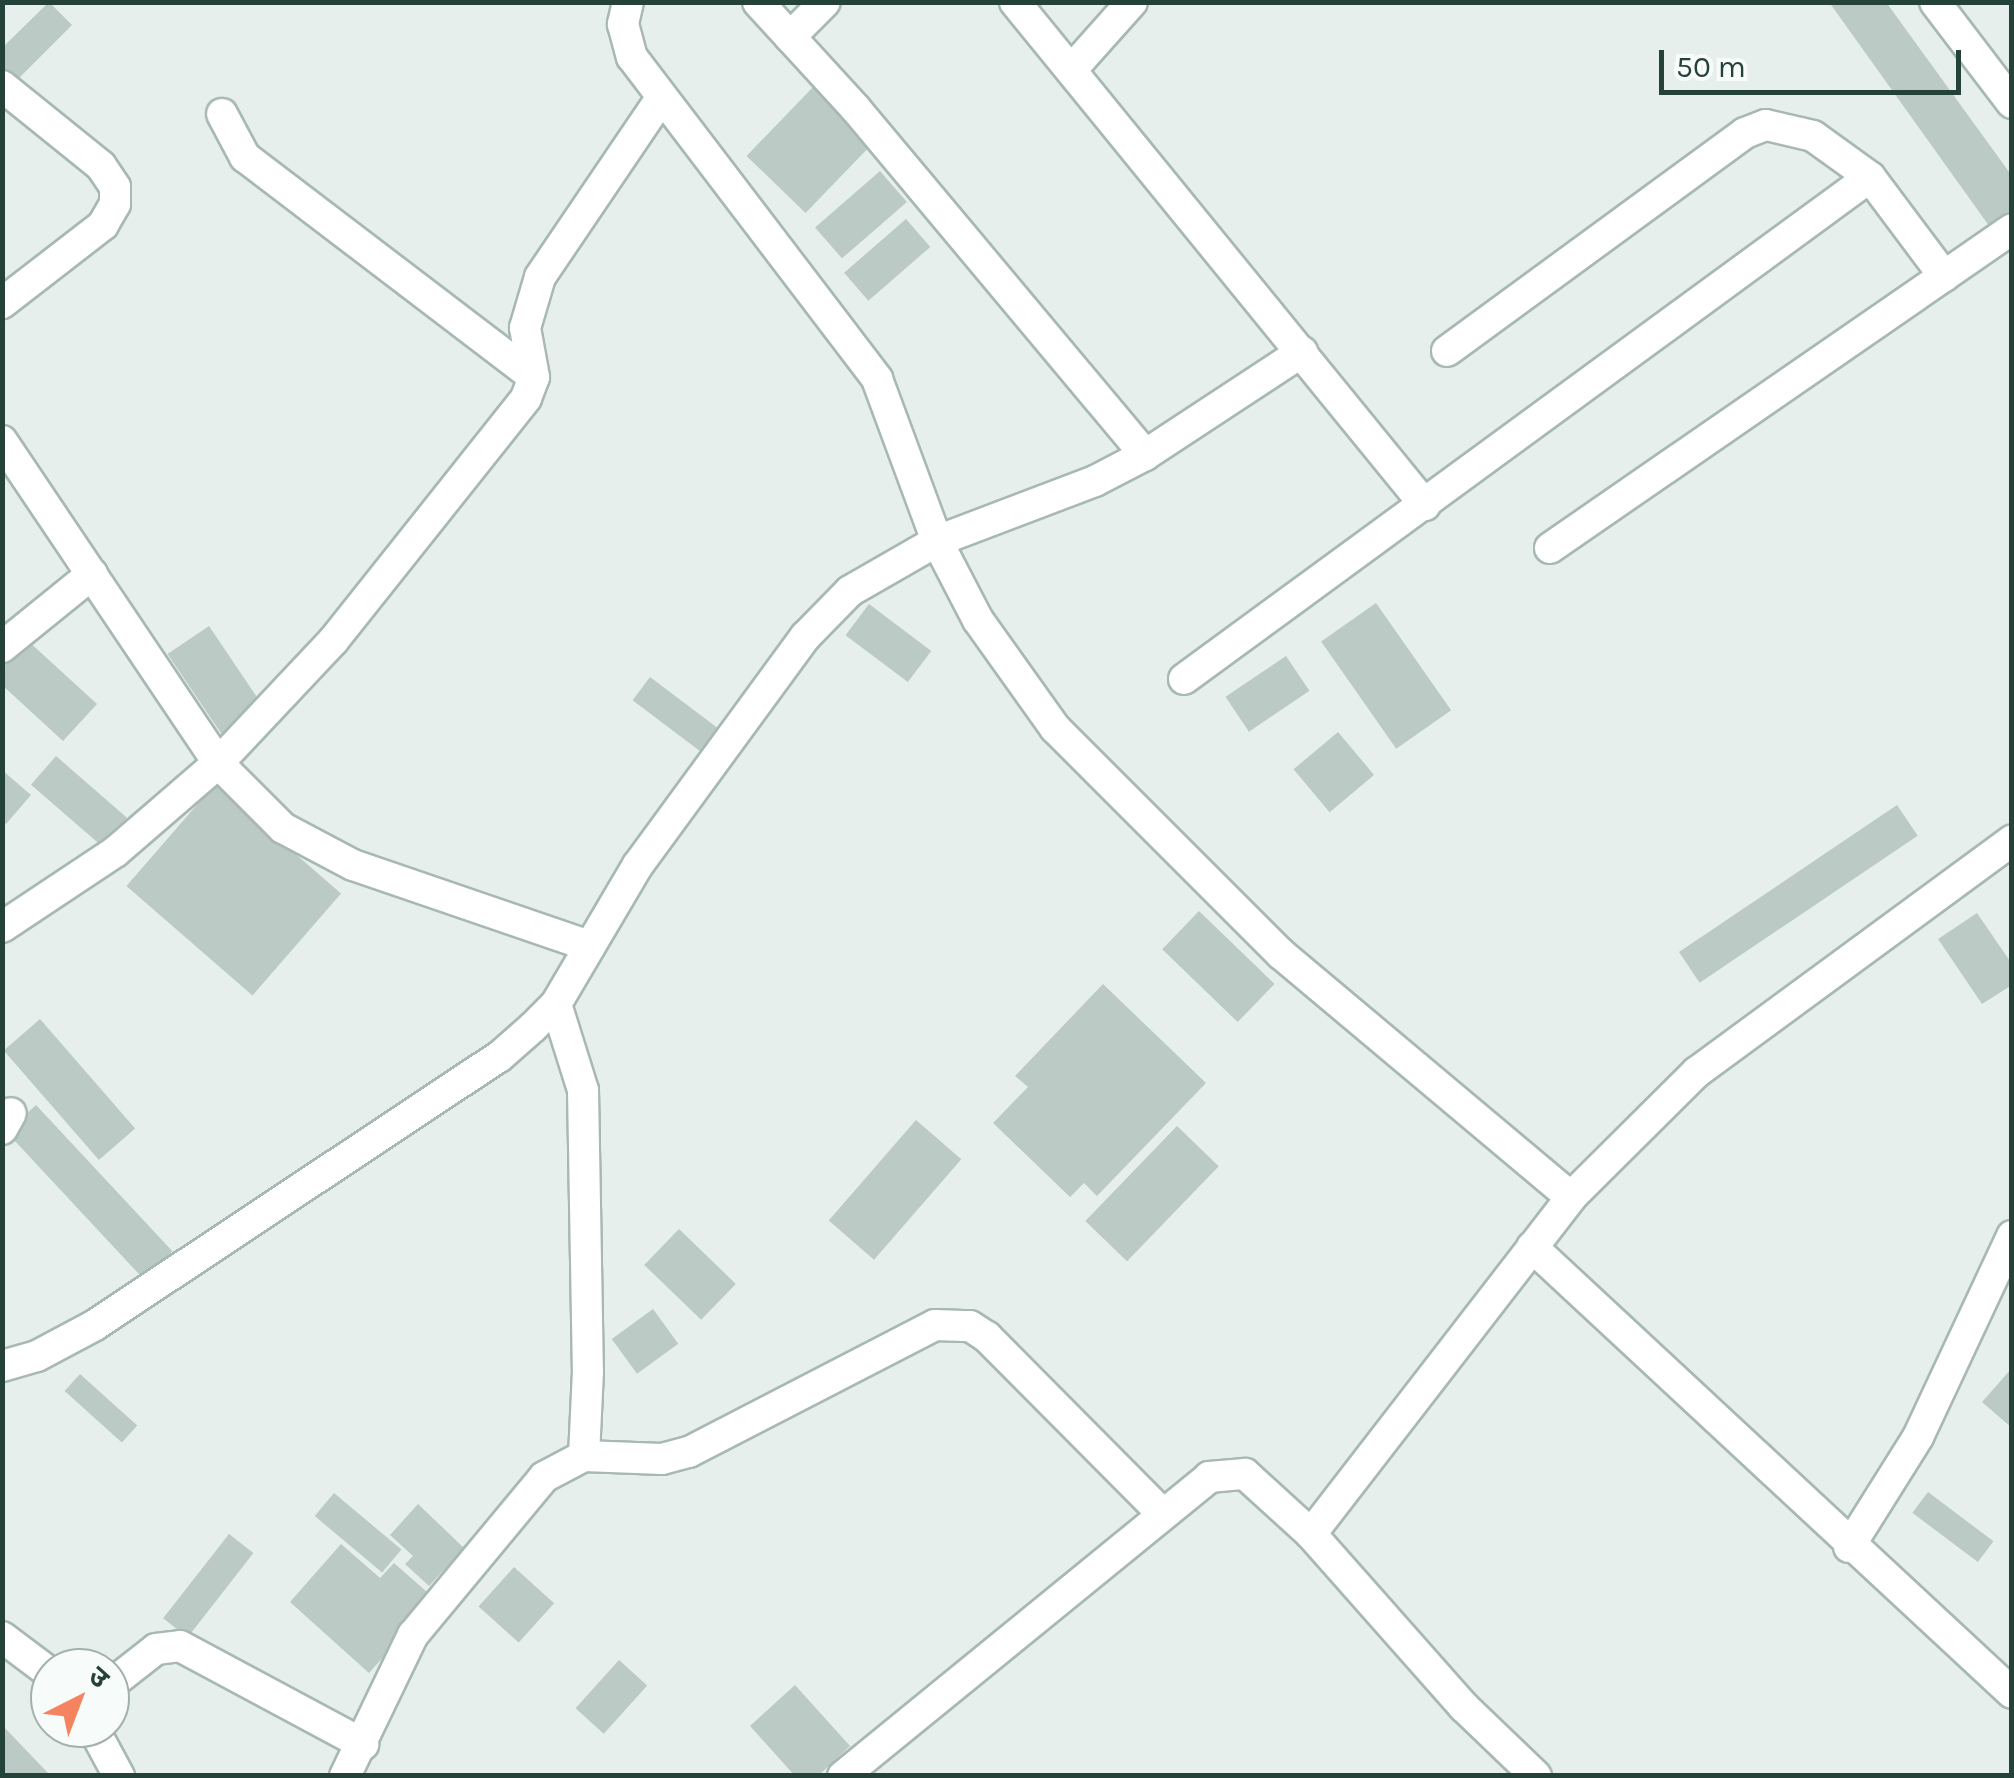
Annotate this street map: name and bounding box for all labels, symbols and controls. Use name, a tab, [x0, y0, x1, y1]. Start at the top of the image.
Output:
scale bar	[1664, 30, 1966, 92]
text: 50 m	[1676, 49, 1746, 85]
north arrow	[30, 1648, 130, 1748]
text: उ	[82, 1659, 116, 1695]

